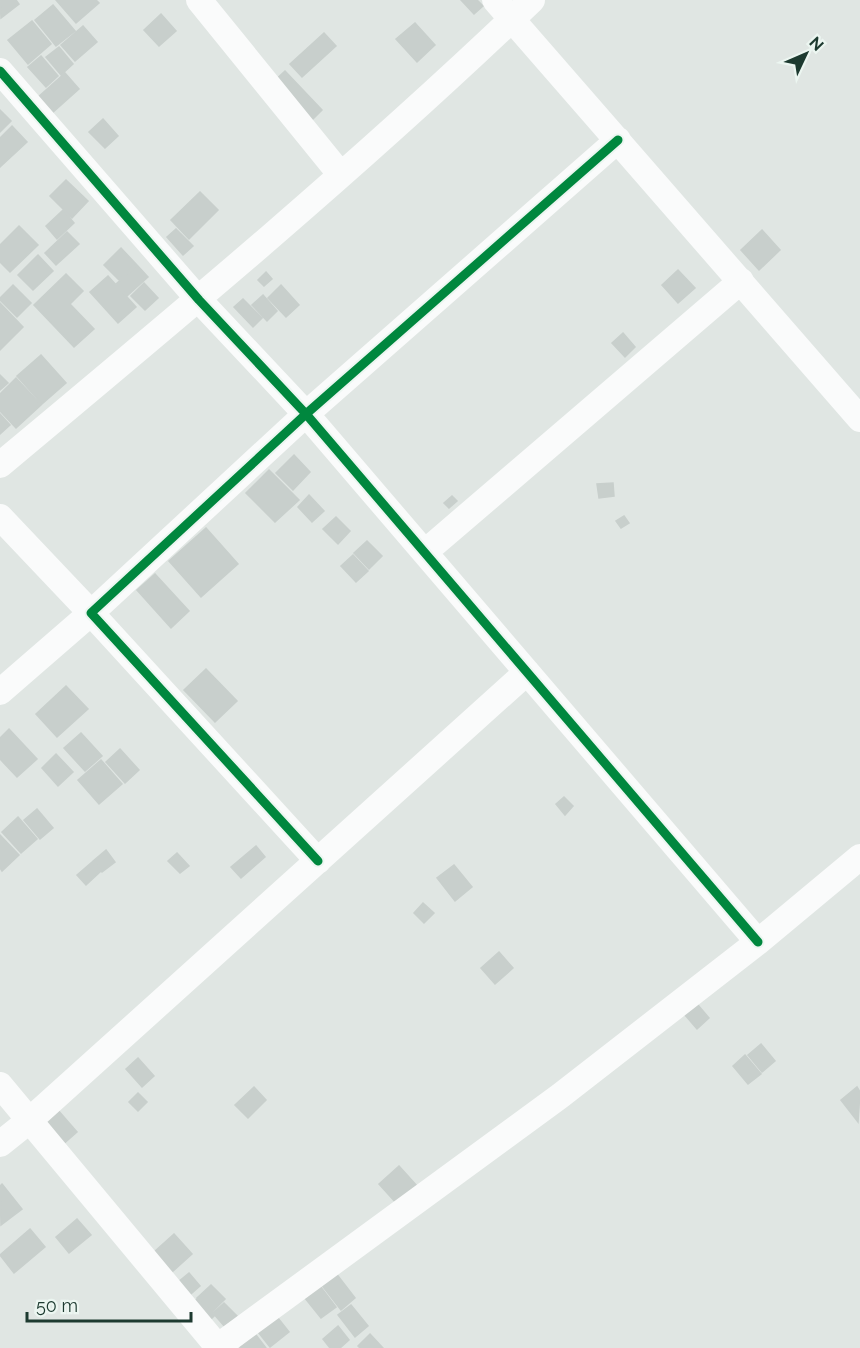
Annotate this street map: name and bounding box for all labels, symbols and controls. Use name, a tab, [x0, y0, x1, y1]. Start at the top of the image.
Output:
north arrow	[776, 24, 836, 84]
text: N	[805, 33, 828, 55]
scale bar	[27, 1285, 190, 1323]
text: 50 m	[36, 1295, 78, 1316]

